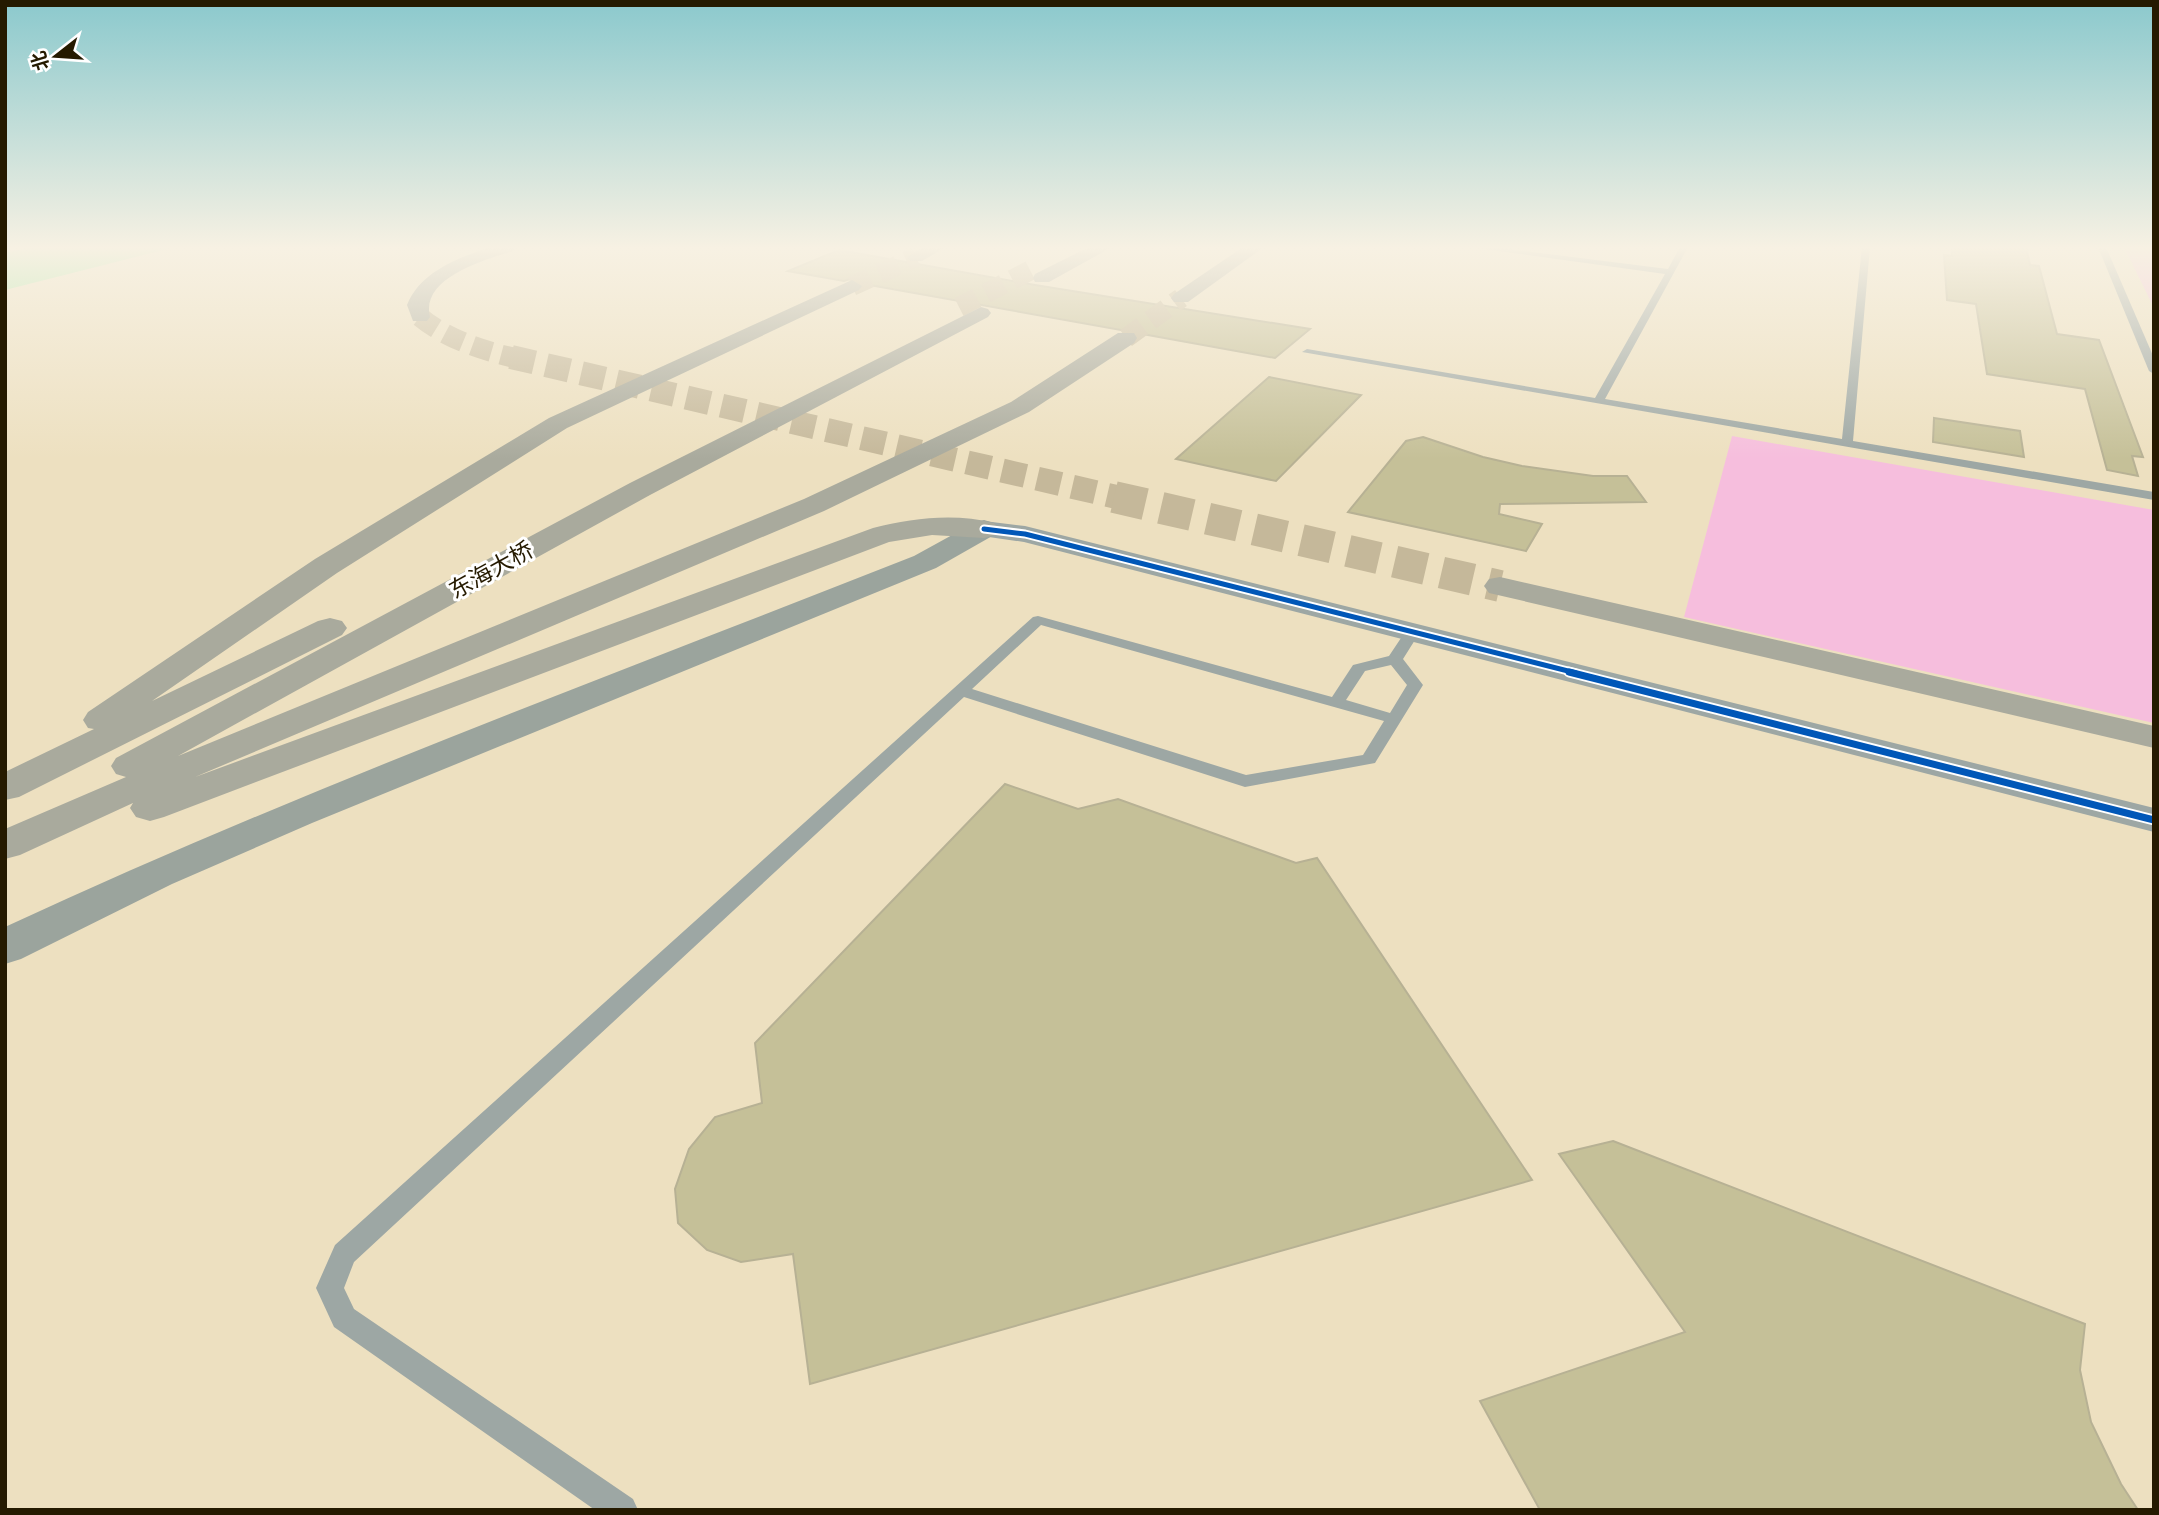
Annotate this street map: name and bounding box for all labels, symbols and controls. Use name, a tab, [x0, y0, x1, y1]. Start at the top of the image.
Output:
north arrow	[21, 21, 91, 91]
text: 北	[25, 48, 55, 74]
street label: 东海大桥	[443, 533, 539, 605]

